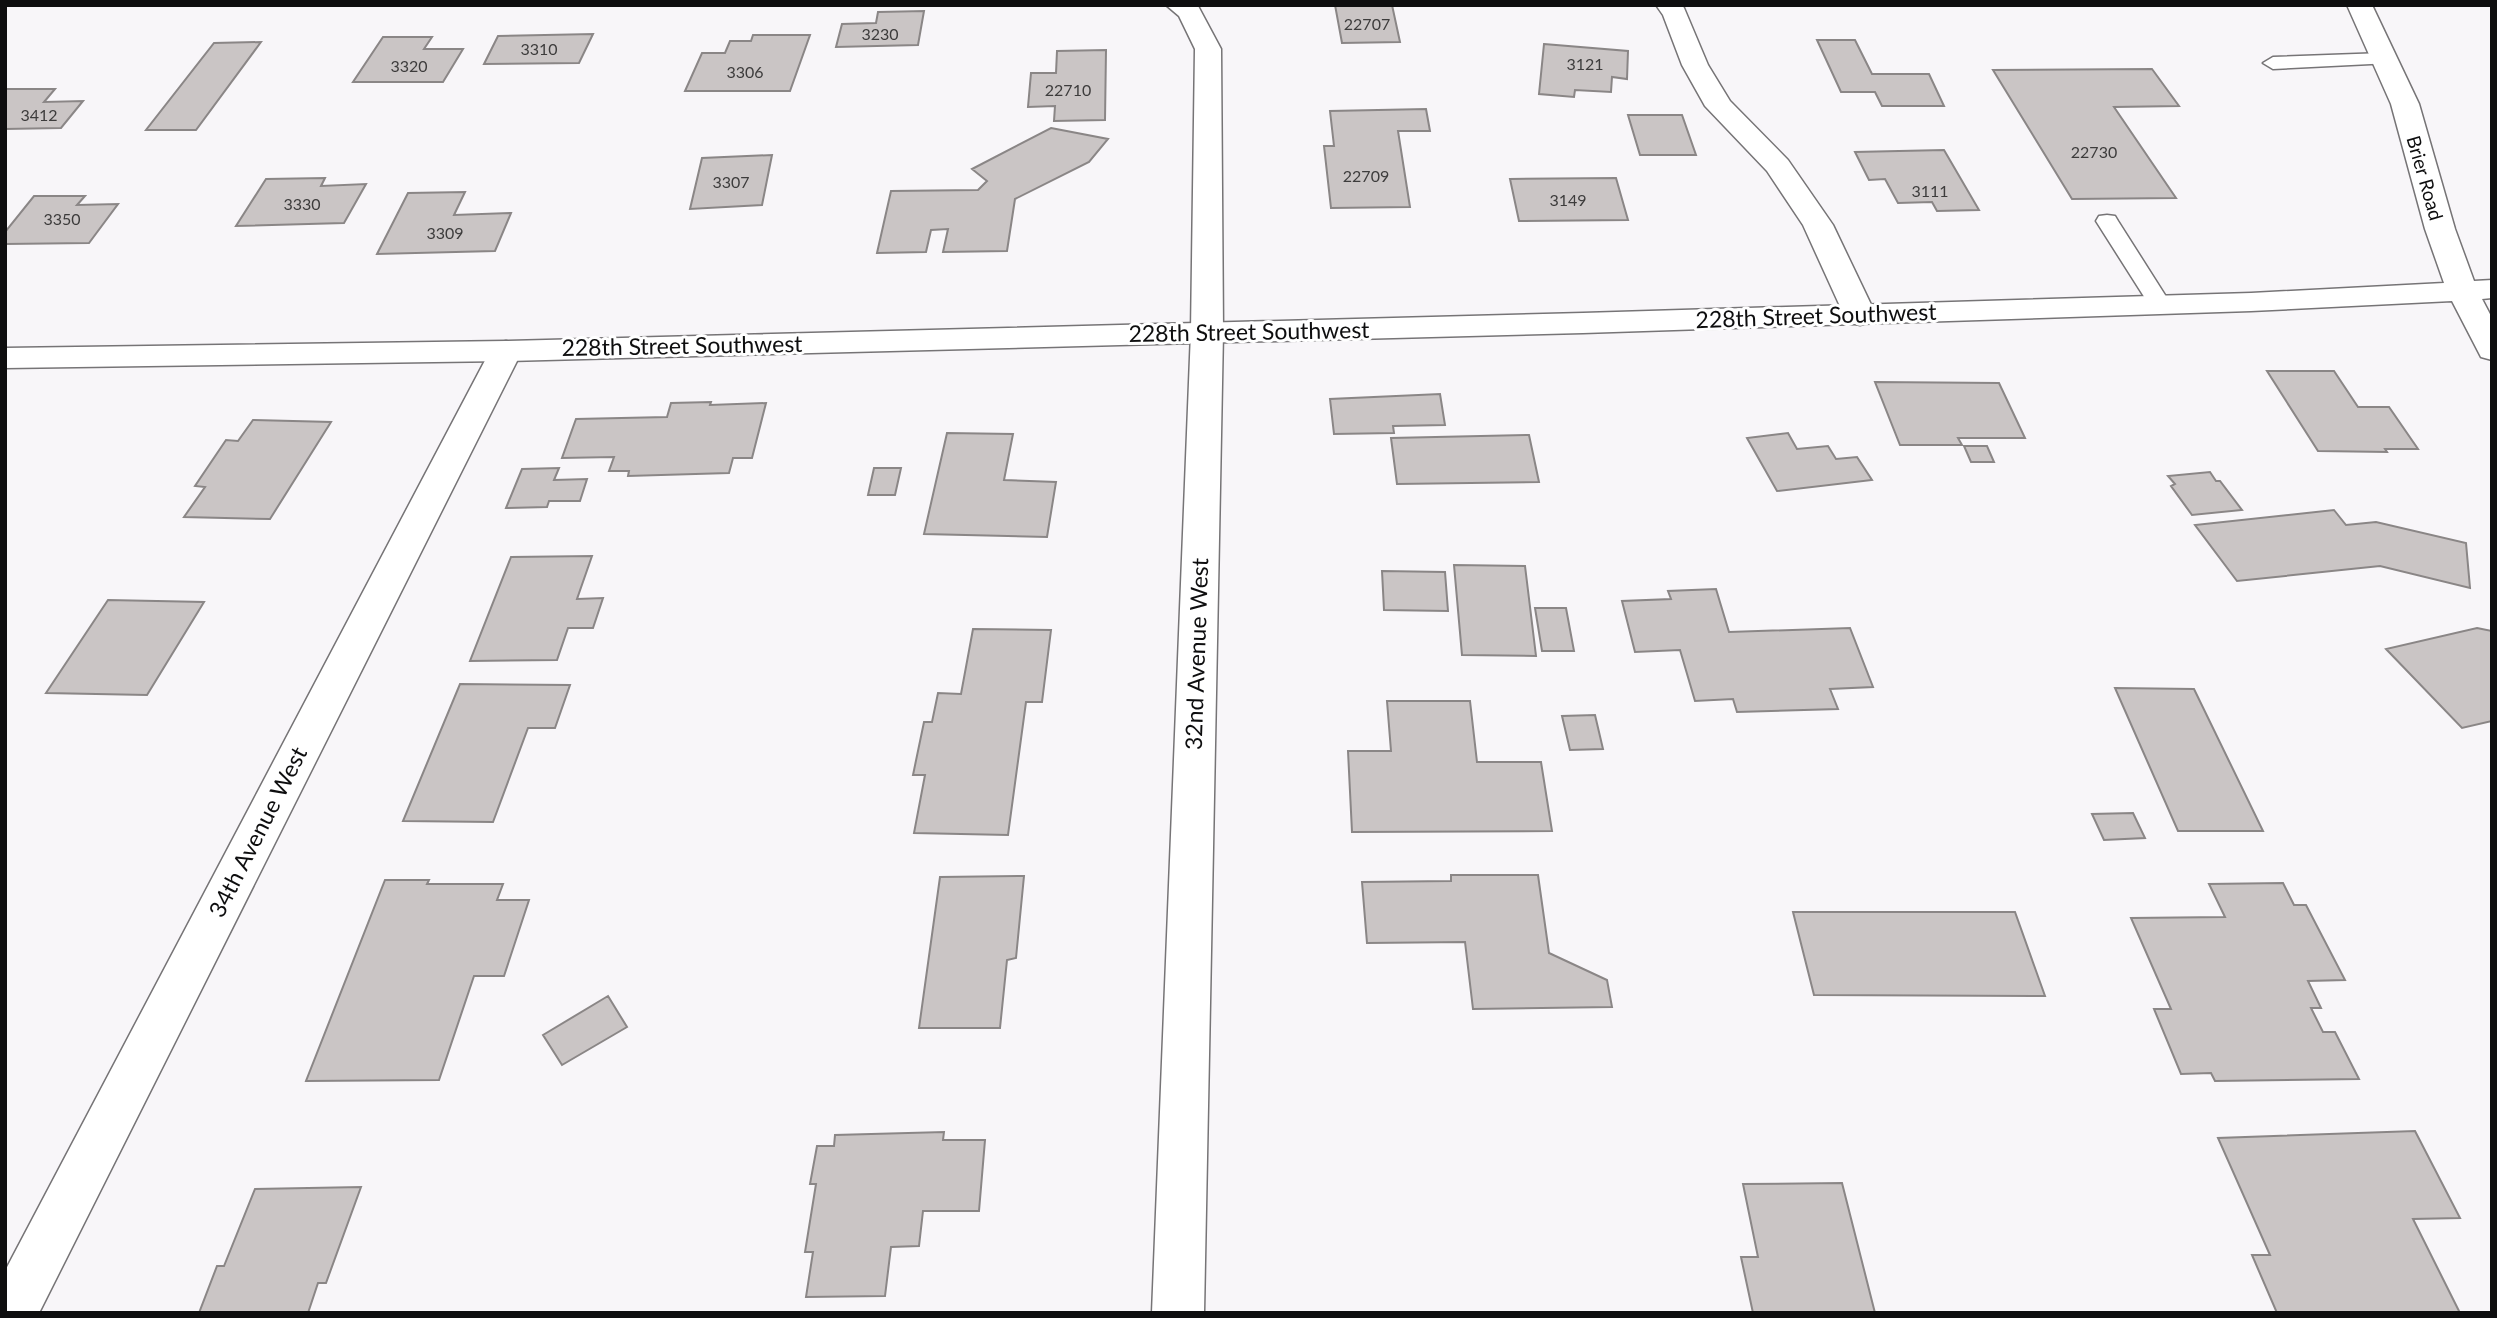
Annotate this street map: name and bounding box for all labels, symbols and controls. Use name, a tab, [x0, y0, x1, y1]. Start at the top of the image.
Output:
house number: 22707	[1344, 14, 1390, 33]
house number: 3230	[861, 24, 899, 43]
house number: 3310	[520, 39, 558, 58]
house number: 3121	[1566, 54, 1604, 73]
house number: 3320	[390, 56, 428, 75]
house number: 3306	[726, 62, 764, 81]
house number: 22710	[1045, 80, 1091, 99]
house number: 3412	[20, 105, 58, 124]
street label: Brier Road	[2402, 133, 2449, 223]
house number: 22730	[2071, 142, 2117, 161]
house number: 22709	[1343, 166, 1389, 185]
house number: 3307	[712, 172, 750, 191]
house number: 3111	[1911, 181, 1949, 200]
house number: 3149	[1549, 190, 1587, 209]
house number: 3330	[283, 194, 321, 213]
house number: 3350	[43, 209, 81, 228]
house number: 3309	[426, 223, 464, 242]
street label: 228th Street Southwest	[1695, 297, 1938, 333]
street label: 228th Street Southwest	[1128, 315, 1370, 347]
street label: 228th Street Southwest	[561, 329, 803, 361]
street label: 32nd Avenue West	[1179, 557, 1213, 750]
street label: 34th Avenue West	[202, 741, 312, 921]

